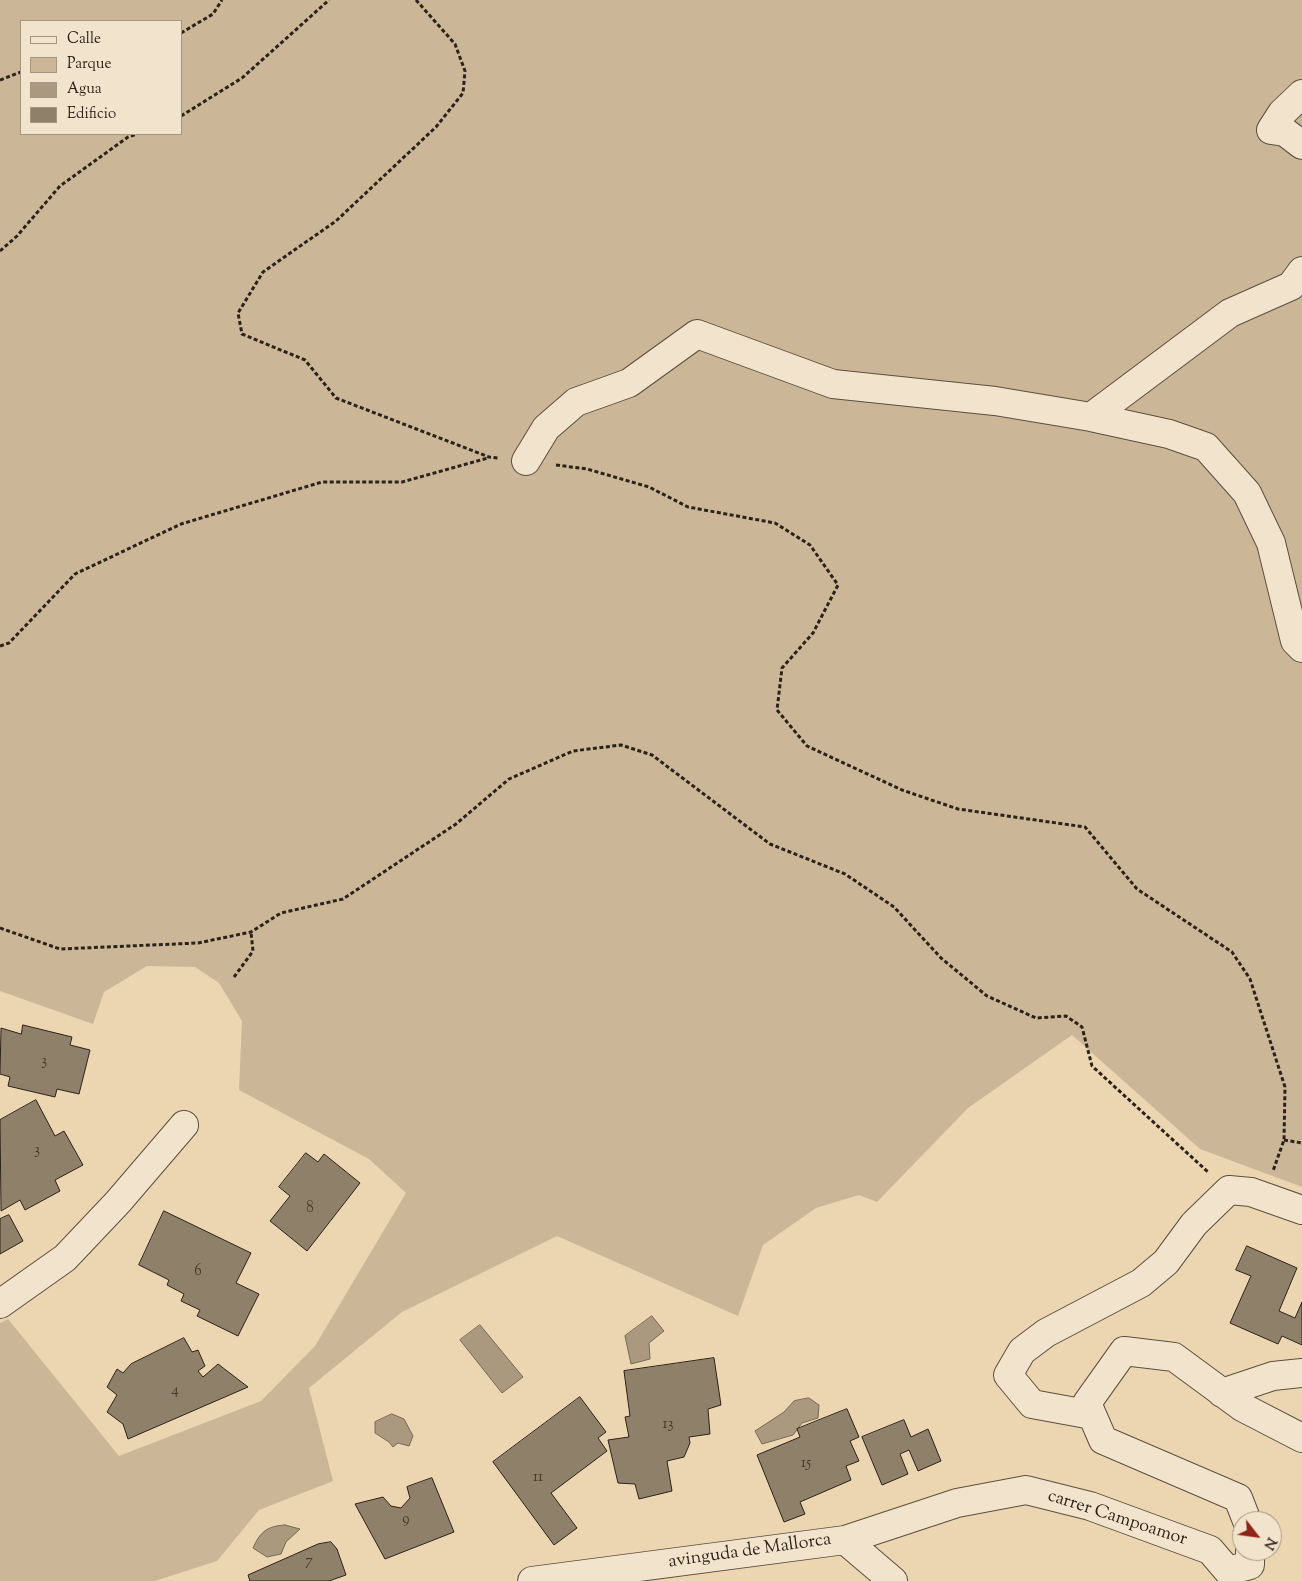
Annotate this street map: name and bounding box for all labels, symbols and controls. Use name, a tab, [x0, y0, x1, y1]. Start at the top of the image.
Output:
legend	[20, 20, 182, 135]
text: Calle	[67, 29, 101, 50]
text: Parque	[67, 54, 111, 75]
text: Agua	[67, 79, 102, 100]
text: Edificio	[67, 104, 116, 125]
house number: 3	[41, 1053, 47, 1071]
house number: 3	[34, 1142, 40, 1160]
house number: 8	[306, 1200, 314, 1218]
house number: 6	[194, 1263, 202, 1281]
house number: 4	[171, 1382, 179, 1400]
house number: 13	[662, 1416, 674, 1434]
house number: 15	[801, 1455, 811, 1473]
house number: 11	[533, 1469, 543, 1487]
street label: carrer Campoamor	[1045, 1486, 1189, 1552]
house number: 9	[402, 1511, 410, 1529]
north arrow	[1232, 1511, 1282, 1561]
street label: avinguda de Mallorca	[667, 1530, 833, 1574]
text: N	[1258, 1533, 1281, 1553]
house number: 7	[305, 1553, 313, 1571]

